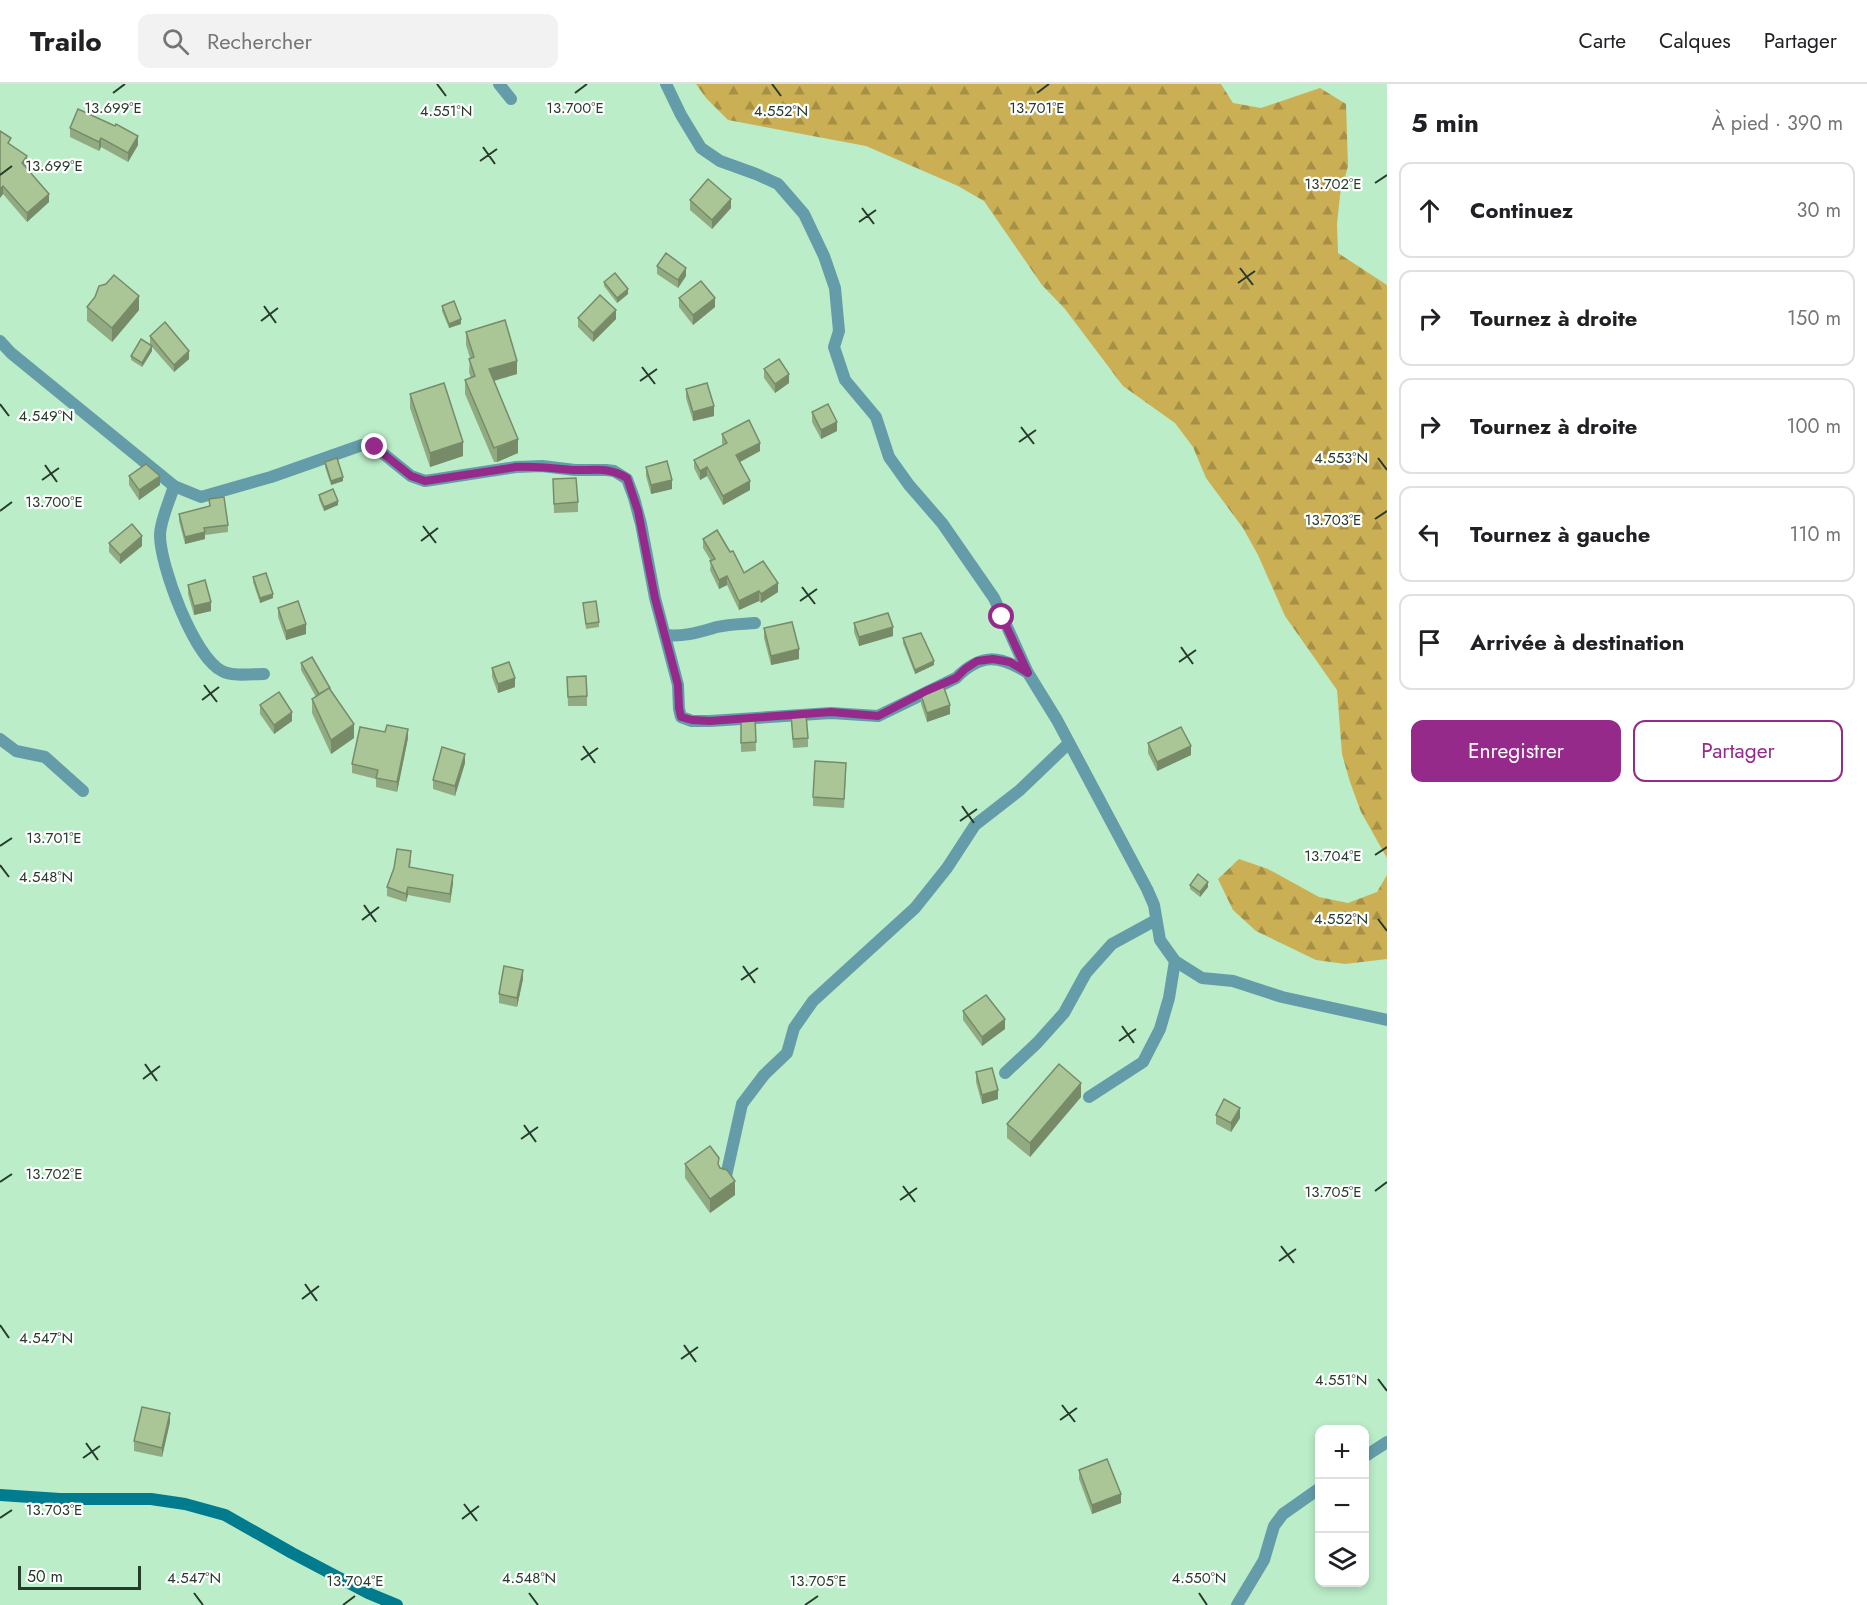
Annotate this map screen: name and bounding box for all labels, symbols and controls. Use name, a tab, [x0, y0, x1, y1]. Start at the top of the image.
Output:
search box	[138, 14, 558, 68]
text: Trailo	[30, 21, 102, 62]
icon: search	[159, 25, 192, 58]
text: Rechercher	[207, 25, 312, 57]
text: Carte	[1579, 26, 1626, 56]
text: Calques	[1659, 26, 1731, 56]
text: Partager	[1764, 26, 1837, 56]
text: 13.699°E	[84, 97, 142, 119]
text: 13.700°E	[546, 97, 604, 119]
text: 13.701°E	[1009, 97, 1065, 119]
text: 4.551°N	[420, 100, 472, 122]
text: 4.552°N	[754, 100, 808, 122]
text: 5 min	[1411, 104, 1479, 142]
text: À pied · 390 m	[1711, 109, 1843, 138]
text: 13.699°E	[25, 155, 83, 177]
text: 13.702°E	[1304, 173, 1362, 195]
icon: ahead	[1413, 194, 1446, 227]
text: Continuez	[1470, 194, 1573, 226]
text: 30 m	[1796, 196, 1841, 225]
icon: right	[1413, 302, 1446, 335]
text: Tournez à droite	[1470, 302, 1637, 334]
text: 150 m	[1787, 304, 1841, 333]
text: 4.549°N	[19, 405, 73, 427]
icon: right	[1413, 410, 1446, 443]
text: Tournez à droite	[1470, 410, 1637, 442]
text: 100 m	[1786, 412, 1841, 441]
route end	[361, 433, 387, 459]
text: 4.553°N	[1314, 447, 1368, 469]
text: 13.700°E	[25, 491, 83, 513]
text: 13.703°E	[1305, 509, 1361, 531]
icon: left	[1413, 518, 1446, 551]
text: Tournez à gauche	[1470, 518, 1650, 550]
text: 110 m	[1789, 520, 1841, 549]
route start	[988, 603, 1014, 629]
icon: arrive	[1413, 626, 1446, 659]
text: Arrivée à destination	[1470, 626, 1684, 658]
button: Enregistrer	[1411, 720, 1621, 782]
button: Partager	[1633, 720, 1843, 782]
text: 13.701°E	[26, 827, 82, 849]
text: 13.704°E	[1304, 845, 1362, 867]
text: 4.548°N	[19, 866, 73, 888]
text: 4.552°N	[1314, 908, 1368, 930]
text: 13.702°E	[25, 1163, 83, 1185]
text: 13.705°E	[1305, 1181, 1361, 1203]
text: 4.547°N	[19, 1327, 73, 1349]
text: 4.551°N	[1315, 1369, 1367, 1391]
map controls	[1315, 1425, 1369, 1587]
button: +	[1315, 1425, 1369, 1479]
button: −	[1315, 1479, 1369, 1533]
text: 13.703°E	[26, 1499, 82, 1521]
button: layers	[1315, 1533, 1369, 1587]
scale bar	[18, 1563, 141, 1590]
text: 50 m	[27, 1565, 63, 1588]
text: 4.547°N	[167, 1567, 221, 1589]
text: 4.548°N	[502, 1567, 556, 1589]
text: 4.550°N	[1172, 1567, 1226, 1589]
text: 13.704°E	[326, 1570, 384, 1592]
text: 13.705°E	[790, 1570, 846, 1592]

